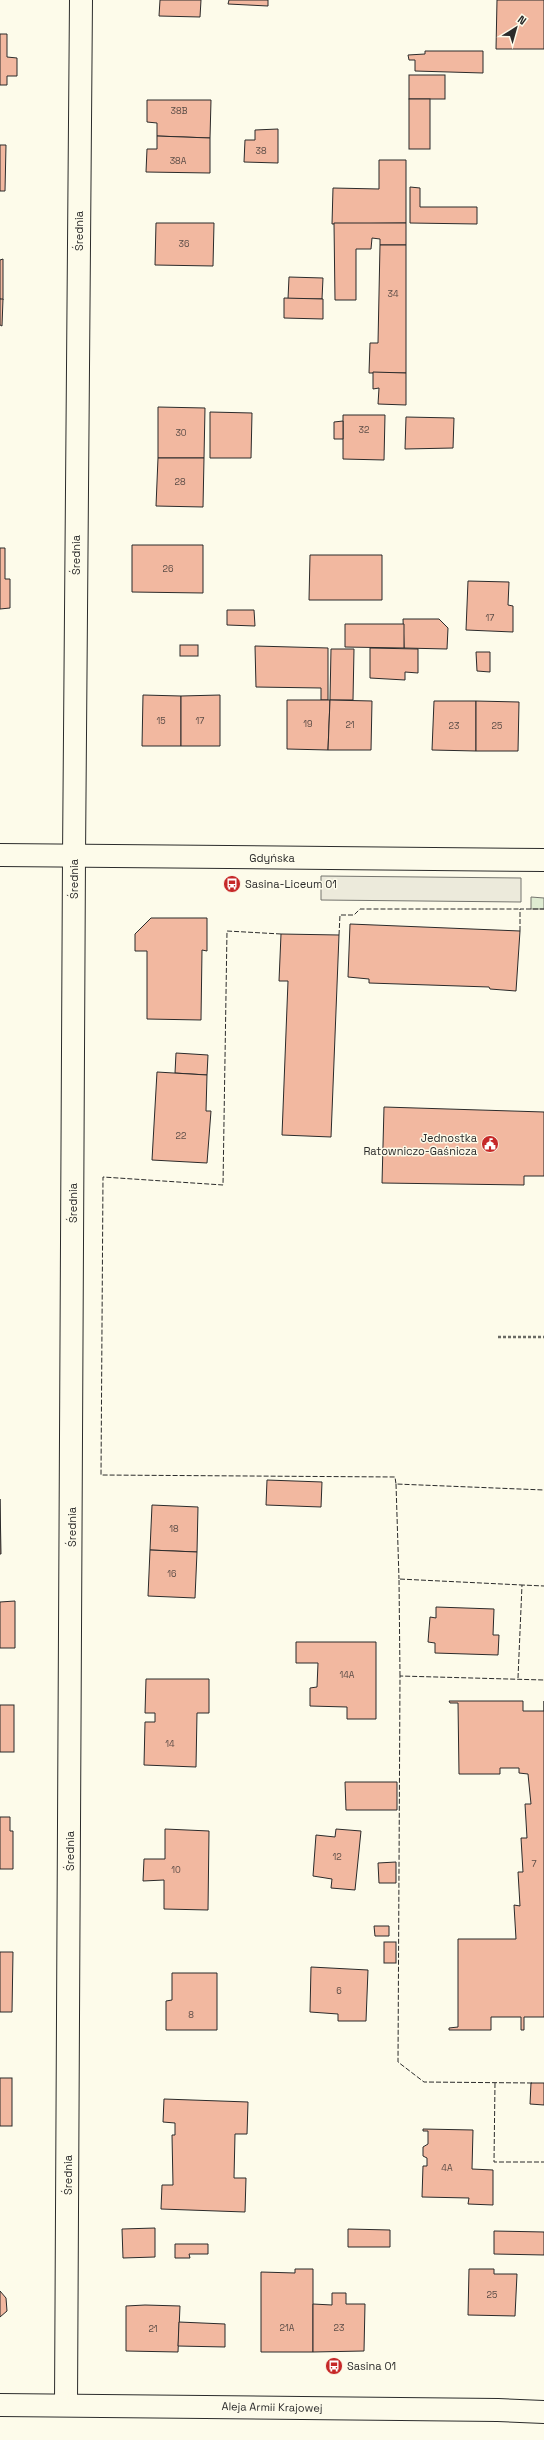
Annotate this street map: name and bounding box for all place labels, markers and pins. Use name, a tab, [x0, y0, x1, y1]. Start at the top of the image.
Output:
bus stop icon: Sasina-Liceum 01	[222, 874, 242, 894]
place label: Sasina-Liceum 01	[245, 877, 337, 891]
place label: Jednostka Ratowniczo-Gaśnicza	[363, 1131, 478, 1158]
public building icon: Jednostka Ratowniczo-Gaśnicza	[480, 1134, 500, 1154]
bus stop icon: Sasina 01	[324, 2356, 344, 2376]
place label: Sasina 01	[347, 2359, 396, 2373]

